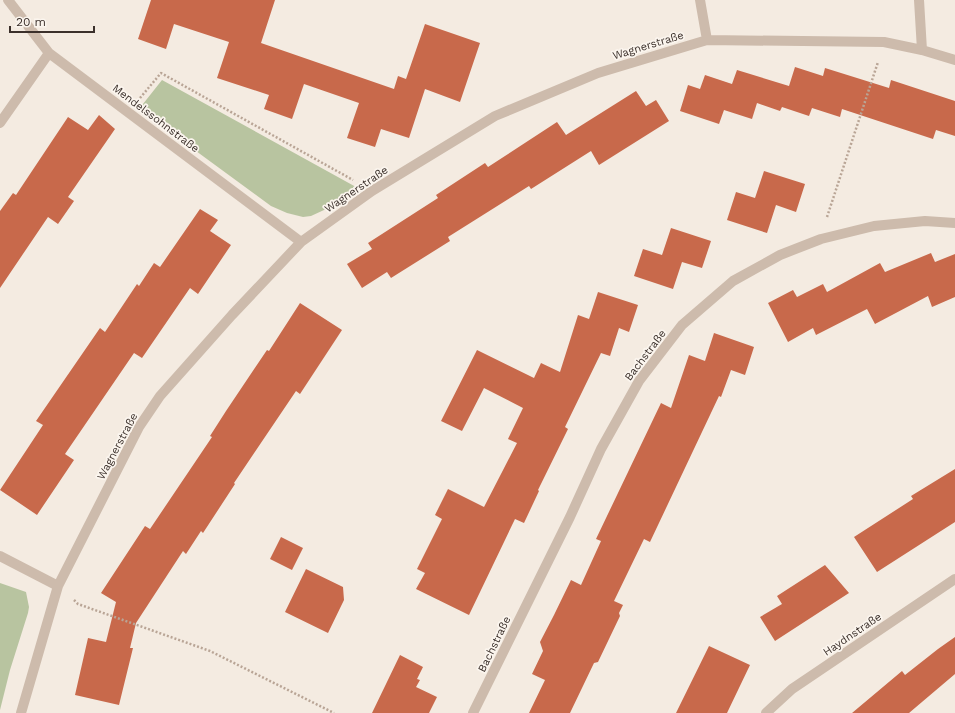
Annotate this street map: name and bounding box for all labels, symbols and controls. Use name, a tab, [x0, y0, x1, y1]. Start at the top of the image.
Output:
scale bar	[10, 8, 94, 34]
text: 20 m	[16, 15, 46, 29]
street label: Wagnerstraße	[611, 28, 685, 62]
street label: Mendelssohnstraße	[110, 82, 202, 155]
street label: Wagnerstraße	[322, 163, 390, 215]
street label: Bachstraße	[622, 327, 669, 383]
street label: Wagnerstraße	[94, 411, 140, 482]
street label: Haydnstraße	[821, 610, 884, 659]
street label: Bachstraße	[475, 614, 514, 674]

